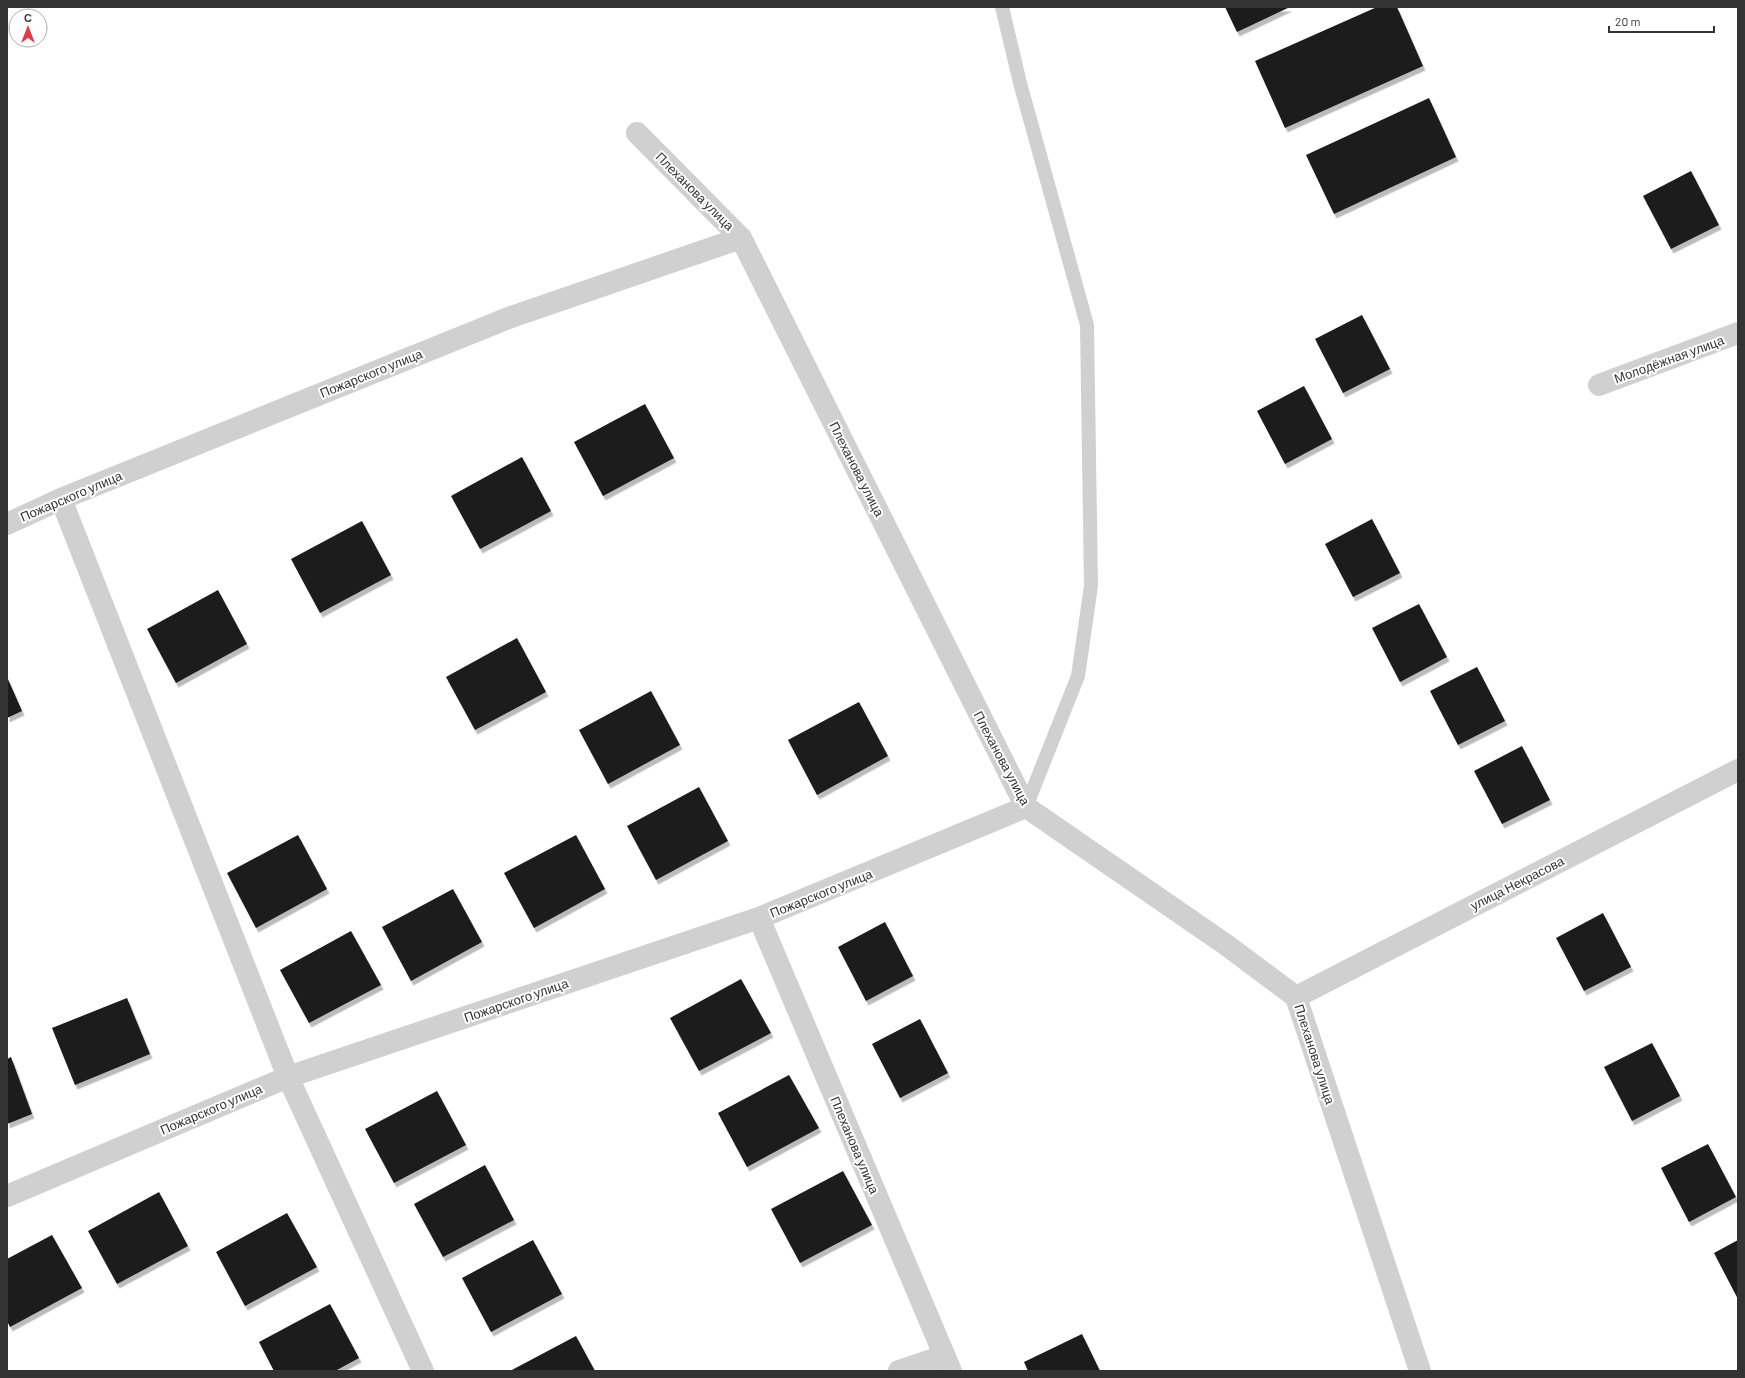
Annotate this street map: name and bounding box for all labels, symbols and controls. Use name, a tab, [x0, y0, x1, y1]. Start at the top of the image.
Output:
north arrow	[8, 8, 48, 48]
scale bar	[1609, 8, 1714, 34]
text: С	[24, 11, 32, 24]
text: 20 m	[1615, 14, 1641, 28]
street label: Плеханова улица	[653, 149, 738, 234]
street label: Молодёжная улица	[1612, 331, 1727, 386]
street label: Пожарского улица	[317, 345, 425, 401]
street label: Плеханова улица	[826, 419, 888, 520]
street label: Пожарского улица	[18, 467, 125, 525]
street label: Плеханова улица	[970, 708, 1034, 808]
street label: улица Некрасова	[1467, 852, 1567, 914]
street label: Пожарского улица	[767, 865, 875, 921]
street label: Пожарского улица	[462, 974, 571, 1025]
street label: Плеханова улица	[1291, 1002, 1339, 1107]
street label: Пожарского улица	[158, 1080, 265, 1138]
street label: Плеханова улица	[827, 1094, 883, 1197]

